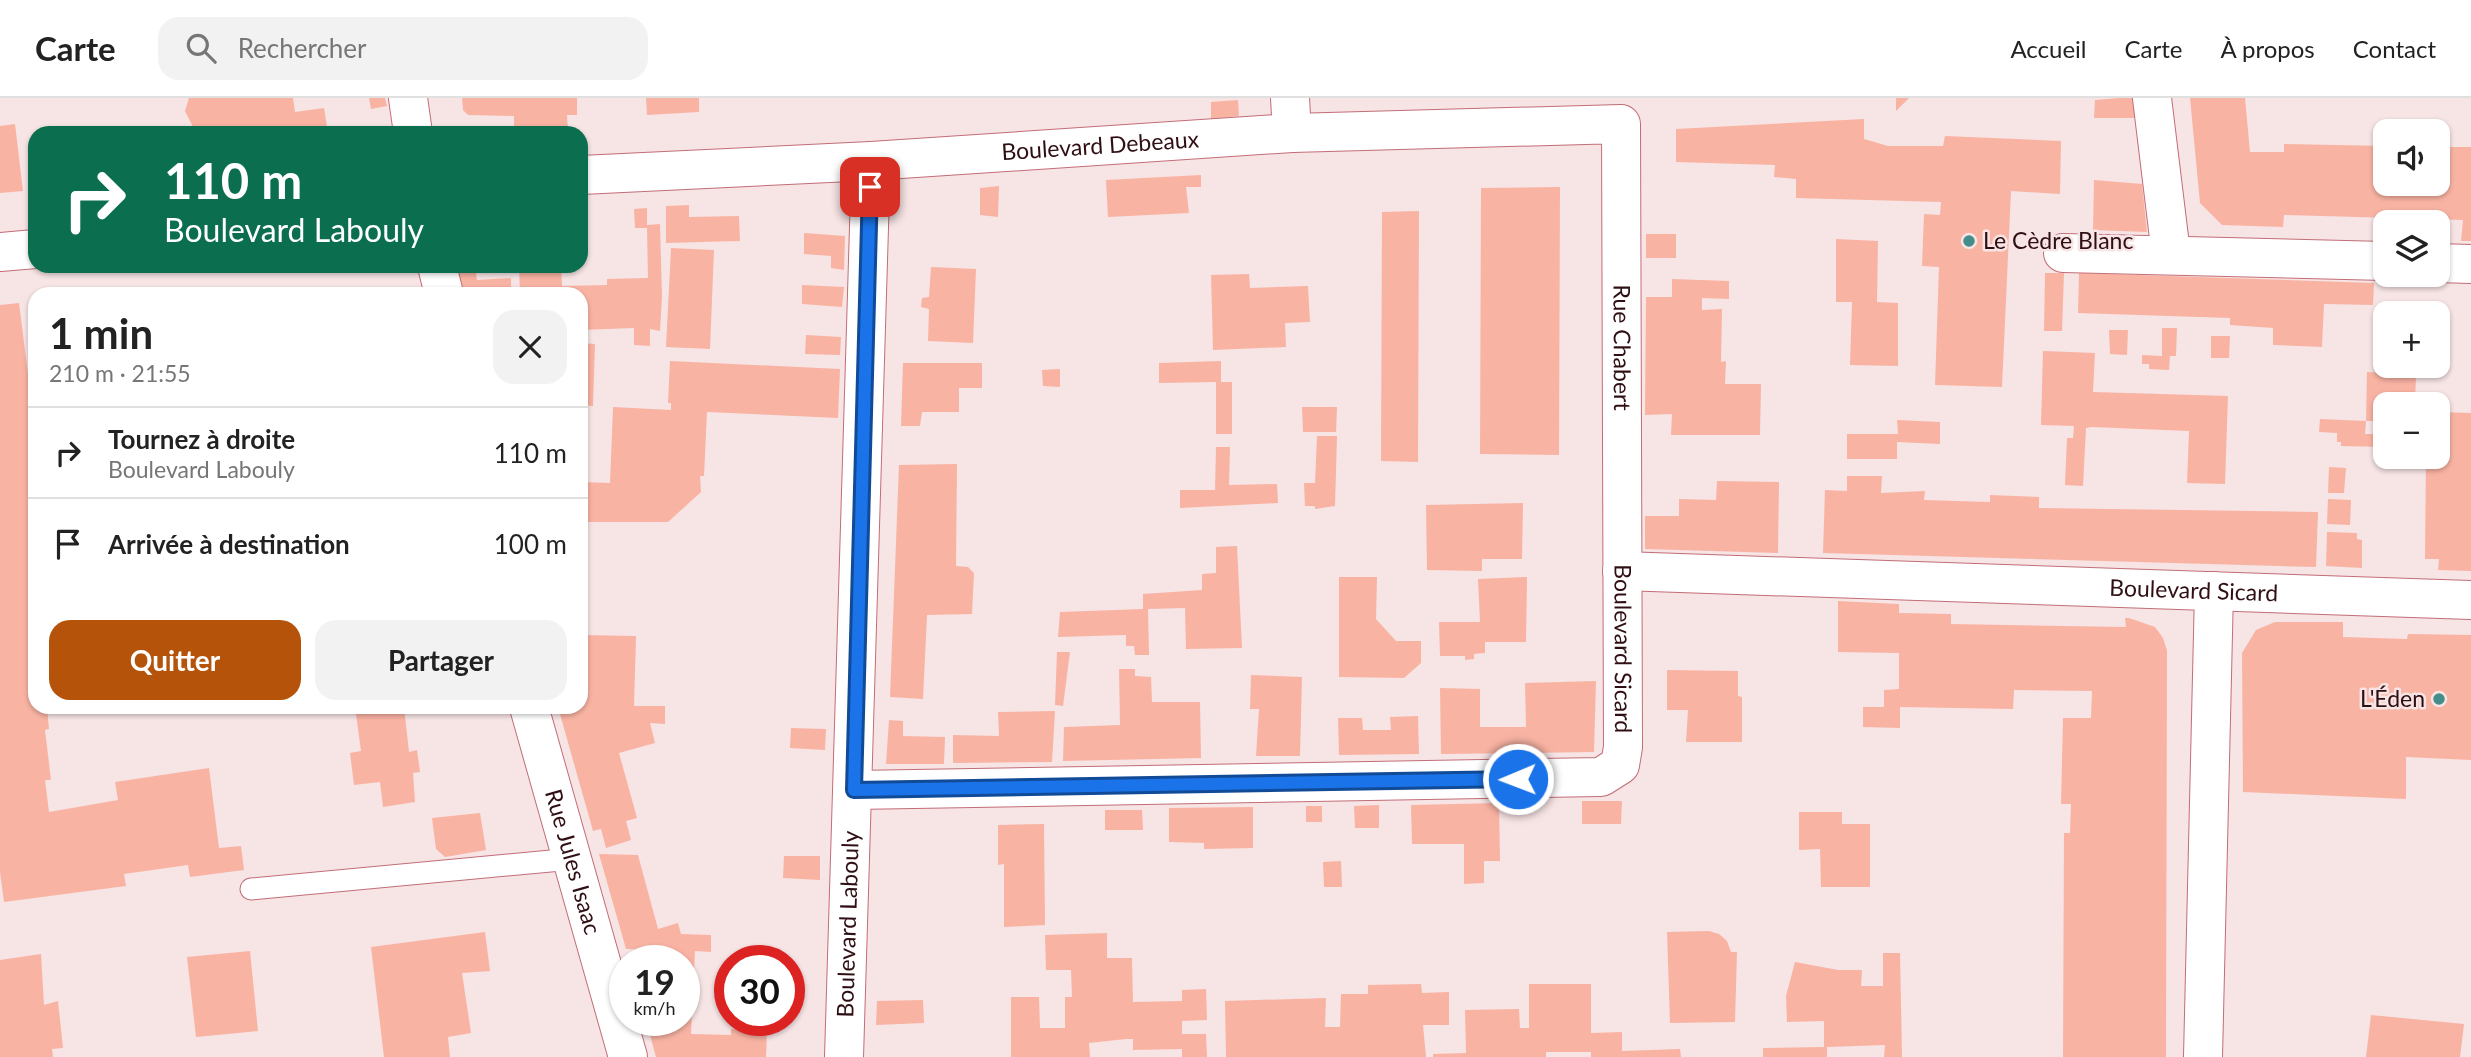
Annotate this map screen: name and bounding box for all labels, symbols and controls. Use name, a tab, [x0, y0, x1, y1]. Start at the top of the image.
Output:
search box	[158, 17, 648, 80]
text: Carte	[35, 28, 116, 68]
icon: search	[182, 29, 220, 67]
text: Rechercher	[238, 32, 367, 64]
text: Accueil	[2010, 34, 2086, 63]
text: Carte	[2124, 34, 2182, 63]
text: À propos	[2220, 34, 2315, 63]
text: Contact	[2353, 34, 2436, 63]
map controls	[2373, 119, 2450, 469]
button: sound	[2373, 119, 2450, 196]
street label: Boulevard Debeaux	[1000, 124, 1200, 165]
text: 110 m	[164, 151, 302, 209]
icon: right	[49, 154, 140, 245]
pin	[840, 157, 900, 217]
icon: arrive	[851, 168, 889, 206]
text: Boulevard Labouly	[164, 210, 424, 249]
button: layers	[2373, 210, 2450, 287]
place label: Le Cèdre Blanc	[1983, 226, 2133, 254]
marker: Le Cèdre Blanc	[1961, 233, 1977, 249]
street label: Rue Chabert	[1609, 284, 1637, 411]
button: +	[2373, 301, 2450, 378]
text: 1 min	[49, 308, 153, 358]
button: close	[493, 310, 567, 384]
text: 210 m · 21:55	[49, 359, 191, 387]
button: −	[2373, 392, 2450, 469]
text: Tournez à droite	[108, 423, 295, 455]
icon: right	[49, 434, 87, 472]
text: 110 m	[494, 437, 567, 469]
text: Boulevard Labouly	[108, 455, 295, 483]
icon: arrive	[49, 525, 87, 563]
text: Arrivée à destination	[108, 528, 350, 560]
text: 100 m	[494, 528, 567, 560]
street label: Boulevard Sicard	[1609, 564, 1638, 733]
street label: Boulevard Sicard	[2109, 573, 2279, 606]
button: Quitter	[49, 620, 301, 700]
button: Partager	[315, 620, 567, 700]
place label: L'Éden	[2360, 684, 2425, 712]
marker: L'Éden	[2431, 691, 2447, 707]
position arrow	[1481, 742, 1555, 816]
street label: Rue Jules Isaac	[540, 786, 608, 938]
street label: Boulevard Labouly	[830, 830, 864, 1018]
speed limit sign: 30	[714, 945, 805, 1036]
text: 19	[634, 960, 675, 1002]
text: km/h	[633, 997, 676, 1019]

